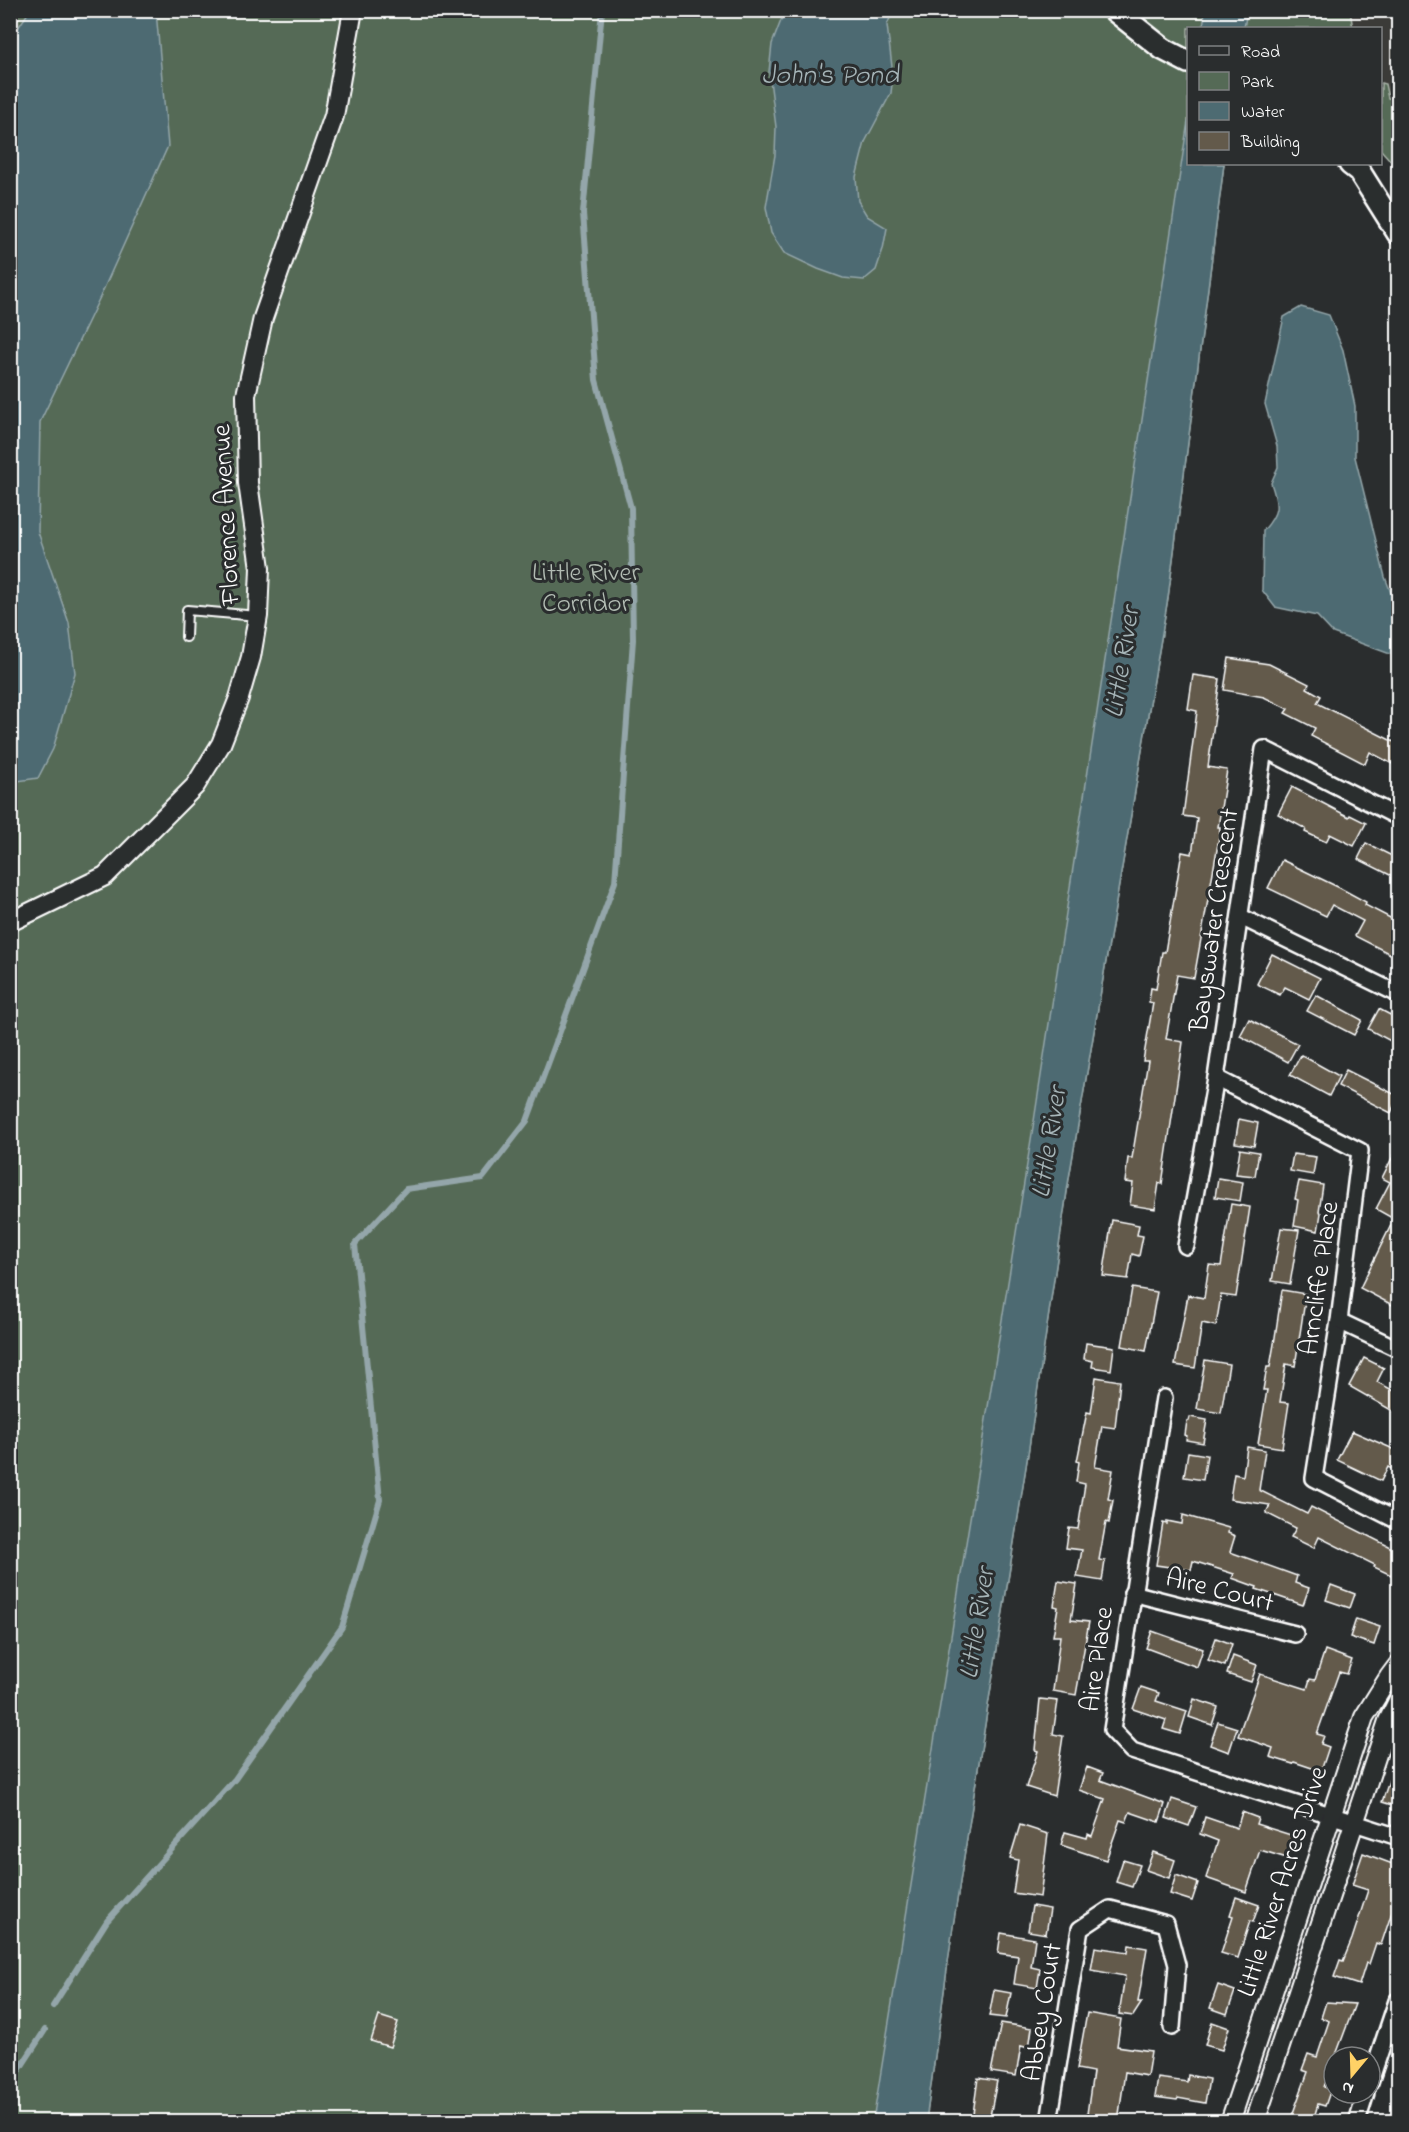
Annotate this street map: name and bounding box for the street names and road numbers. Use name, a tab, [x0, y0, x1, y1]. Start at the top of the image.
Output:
street label: Florence Avenue	[203, 422, 252, 607]
street label: Bayswater Crescent	[1180, 806, 1250, 1036]
street label: Arncliffe Place	[1290, 1198, 1351, 1358]
street label: Aire Court	[1161, 1559, 1278, 1624]
street label: Aire Place	[1072, 1603, 1125, 1715]
street label: Little River Acres Drive	[1228, 1760, 1339, 2002]
street label: Abbey Court	[1013, 1940, 1074, 2085]

